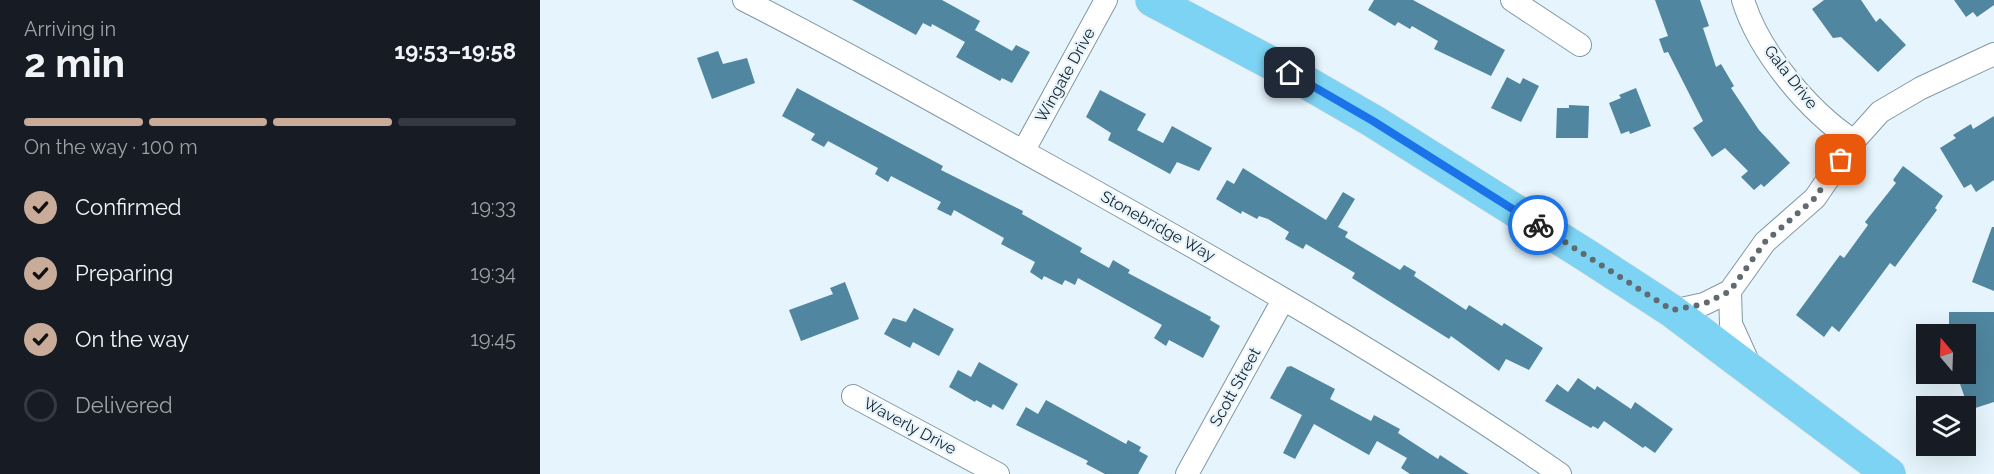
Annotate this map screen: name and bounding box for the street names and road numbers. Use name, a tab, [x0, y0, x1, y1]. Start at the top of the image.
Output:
street label: Wingate Drive	[1031, 24, 1099, 126]
street label: Gala Drive	[1760, 41, 1822, 113]
street label: Stonebridge Way	[1098, 187, 1219, 265]
street label: Scott Street	[1206, 344, 1265, 430]
street label: Waverly Drive	[860, 394, 960, 458]

